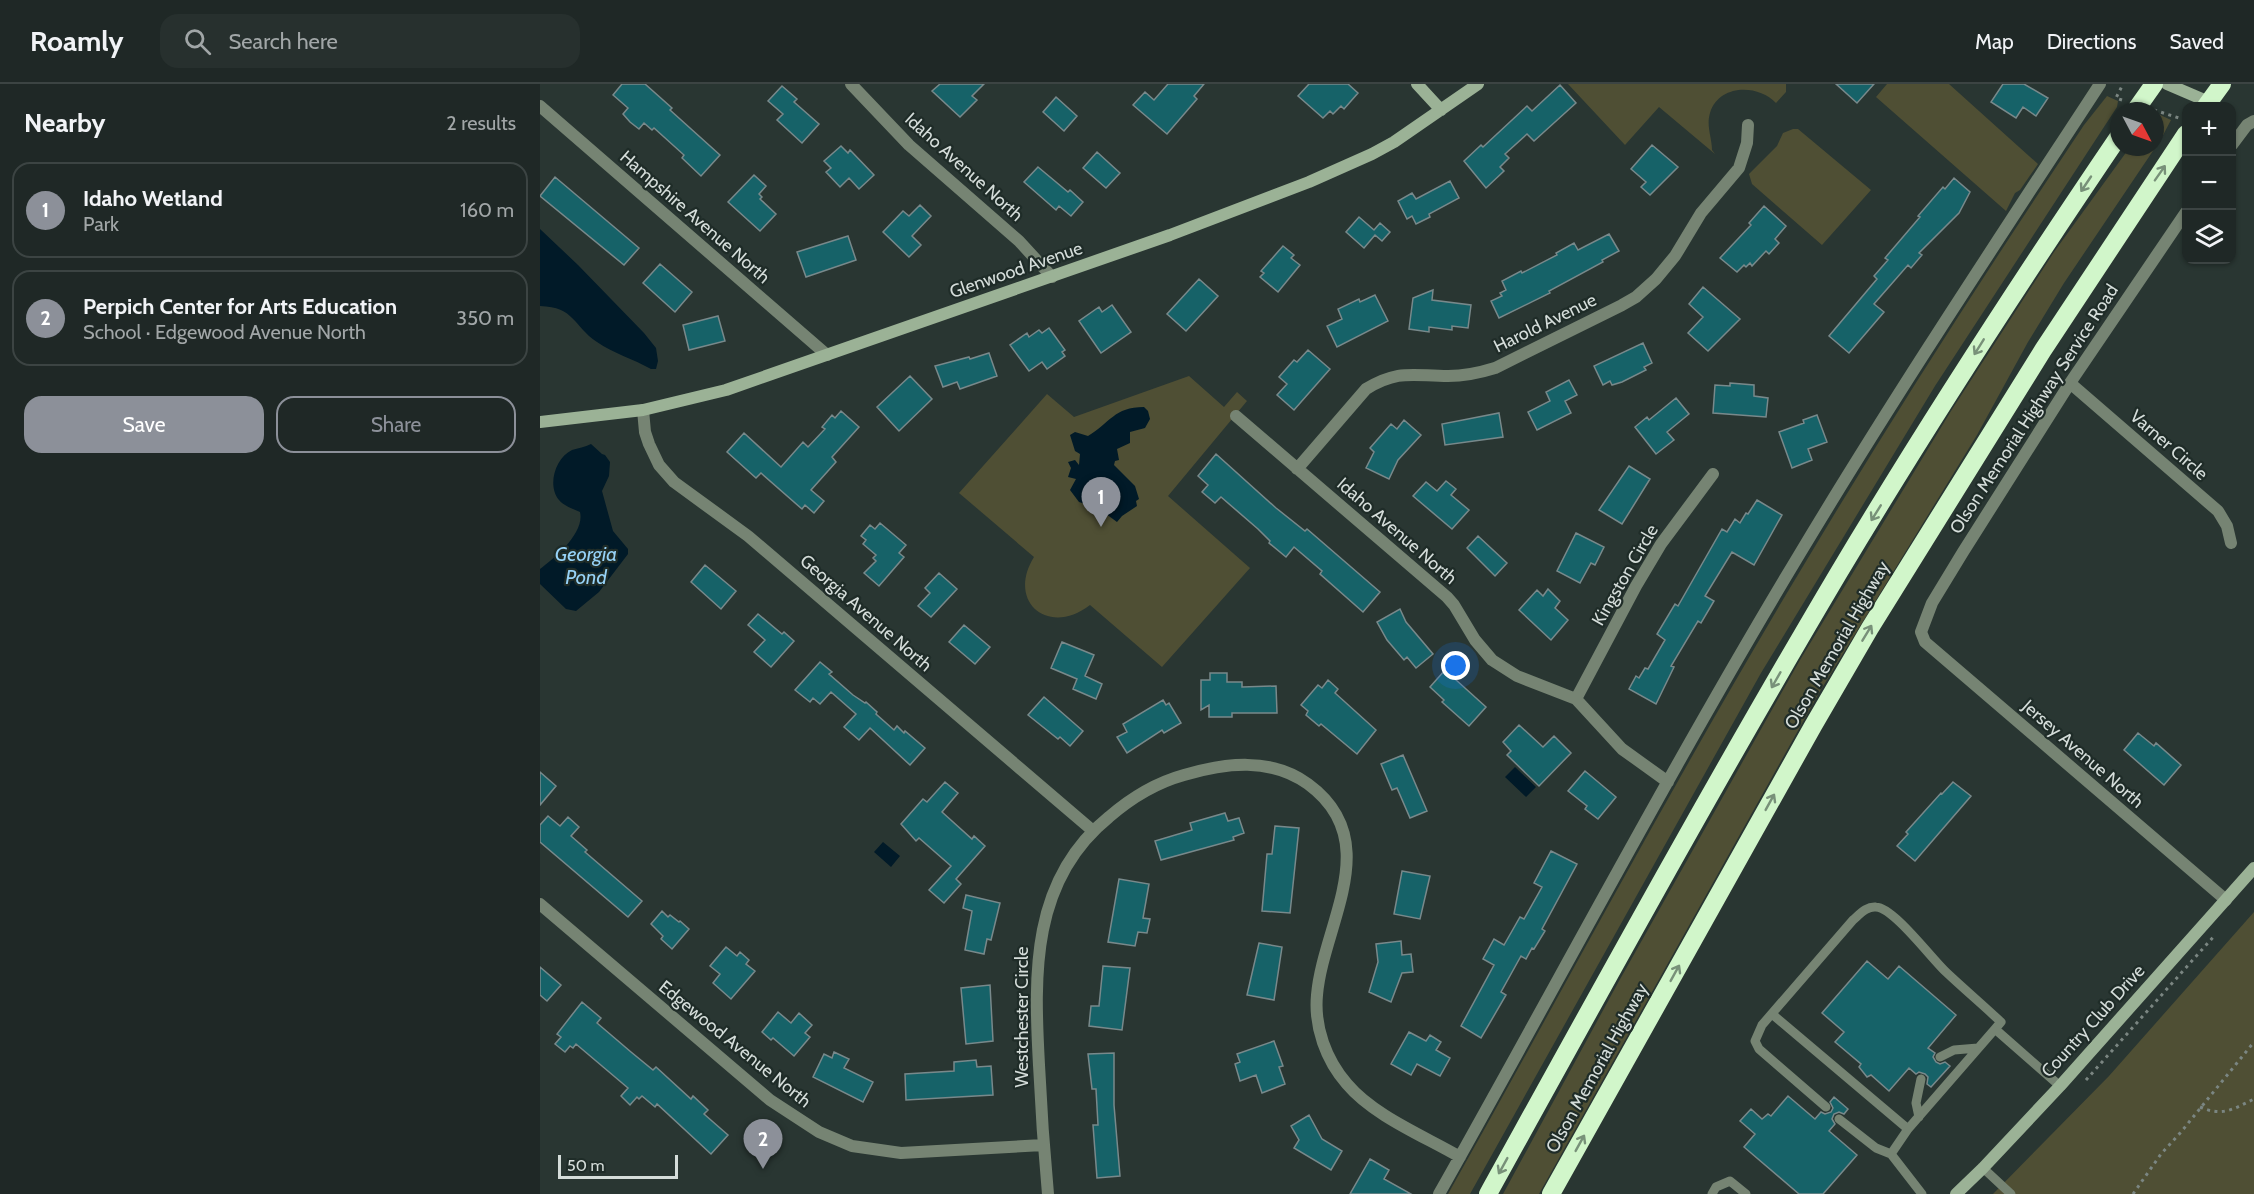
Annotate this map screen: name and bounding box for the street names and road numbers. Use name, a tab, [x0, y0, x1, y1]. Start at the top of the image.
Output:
street label: Idaho Avenue North	[900, 108, 1028, 226]
street label: Hampshire Avenue North	[615, 146, 775, 288]
street label: Glenwood Avenue	[947, 237, 1085, 303]
street label: Olson Memorial Highway Service Road	[1945, 280, 2123, 538]
street label: Harold Avenue	[1490, 289, 1600, 357]
street label: Varner Circle	[2126, 405, 2212, 485]
street label: Idaho Avenue North	[1333, 473, 1461, 589]
street label: Kingston Circle	[1587, 520, 1663, 630]
street label: Georgia Avenue North	[796, 550, 936, 676]
street label: Olson Memorial Highway	[1780, 557, 1894, 733]
street label: Jersey Avenue North	[2017, 695, 2148, 813]
street label: Westchester Circle	[1011, 947, 1033, 1088]
street label: Country Club Drive	[2037, 960, 2149, 1082]
street label: Edgewood Avenue North	[654, 976, 816, 1112]
street label: Olson Memorial Highway	[1541, 979, 1653, 1157]

